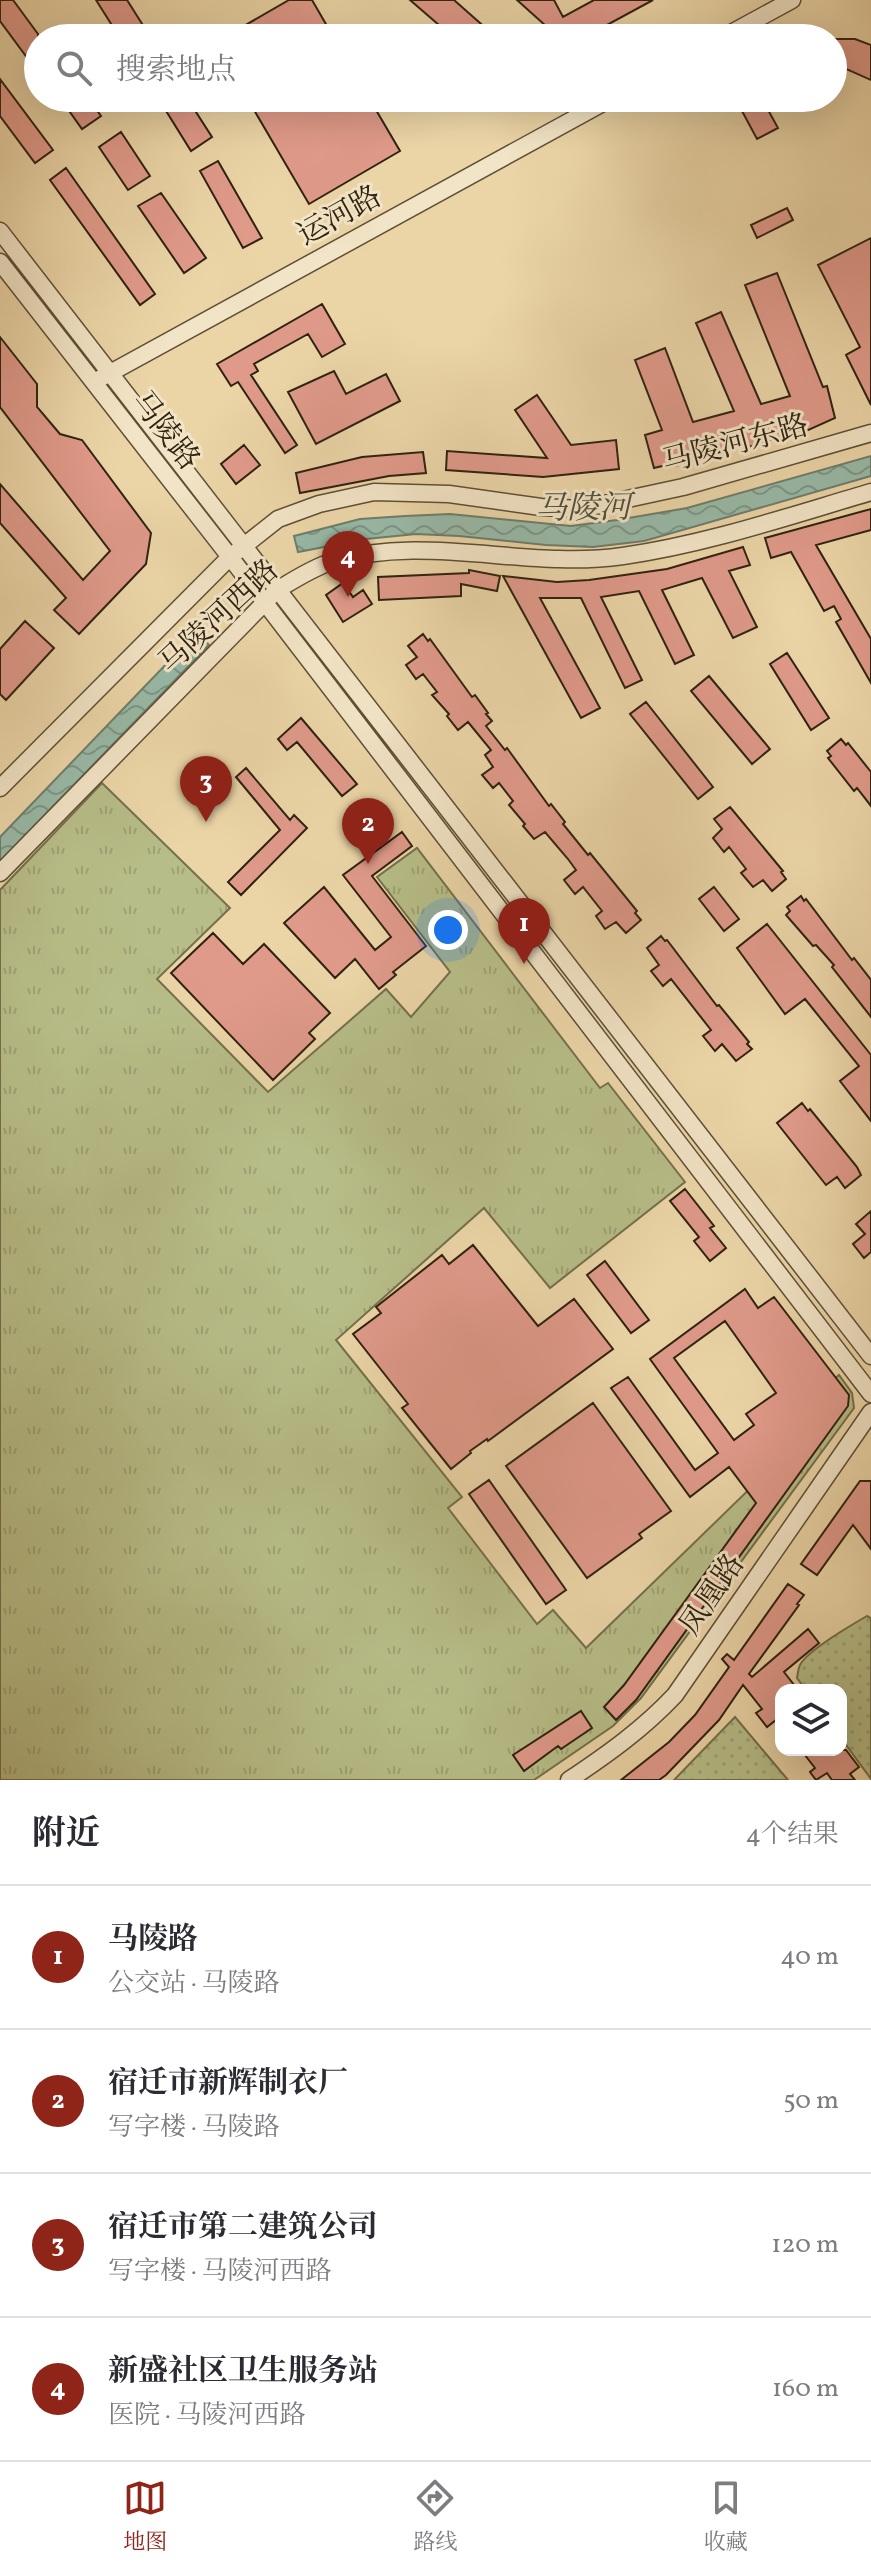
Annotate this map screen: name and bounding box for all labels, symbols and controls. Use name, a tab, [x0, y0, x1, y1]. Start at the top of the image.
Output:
search box	[24, 24, 847, 112]
icon: search	[52, 46, 96, 90]
text: 搜索地点	[116, 50, 236, 92]
street label: 运河路	[290, 177, 390, 257]
street label: 马陵路	[120, 383, 209, 480]
street label: 马陵河东路	[658, 405, 813, 485]
water label: 马陵河	[535, 487, 636, 533]
pin: 4	[322, 531, 374, 597]
street label: 马陵河西路	[150, 551, 289, 684]
pin: 3	[180, 756, 232, 822]
pin: 2	[342, 798, 394, 864]
pin: 1	[498, 898, 550, 964]
your location	[428, 910, 468, 950]
street label: 凤凰路	[670, 1546, 755, 1644]
map controls	[775, 1684, 847, 1756]
button: layers	[775, 1684, 847, 1756]
text: 附近	[32, 1812, 100, 1859]
text: 4个结果	[745, 1817, 839, 1853]
text: 马陵路	[108, 1919, 198, 1961]
text: 1	[53, 1939, 63, 1975]
text: 40 m	[780, 1939, 839, 1975]
text: 公交站 · 马陵路	[108, 1966, 280, 2002]
text: 宿迁市新辉制衣厂	[108, 2063, 348, 2105]
text: 2	[51, 2083, 65, 2119]
text: 50 m	[783, 2083, 839, 2119]
text: 写字楼 · 马陵路	[108, 2110, 280, 2146]
text: 宿迁市第二建筑公司	[108, 2207, 378, 2249]
text: 3	[51, 2227, 65, 2263]
text: 120 m	[771, 2227, 839, 2263]
text: 写字楼 · 马陵河西路	[108, 2254, 332, 2290]
text: 新盛社区卫生服务站	[108, 2351, 378, 2393]
text: 4	[50, 2371, 66, 2407]
text: 160 m	[772, 2371, 839, 2407]
text: 医院 · 马陵河西路	[108, 2398, 306, 2434]
tab: 地图	[123, 2476, 167, 2559]
tab: 路线	[413, 2476, 458, 2559]
tab: 收藏	[704, 2476, 748, 2559]

